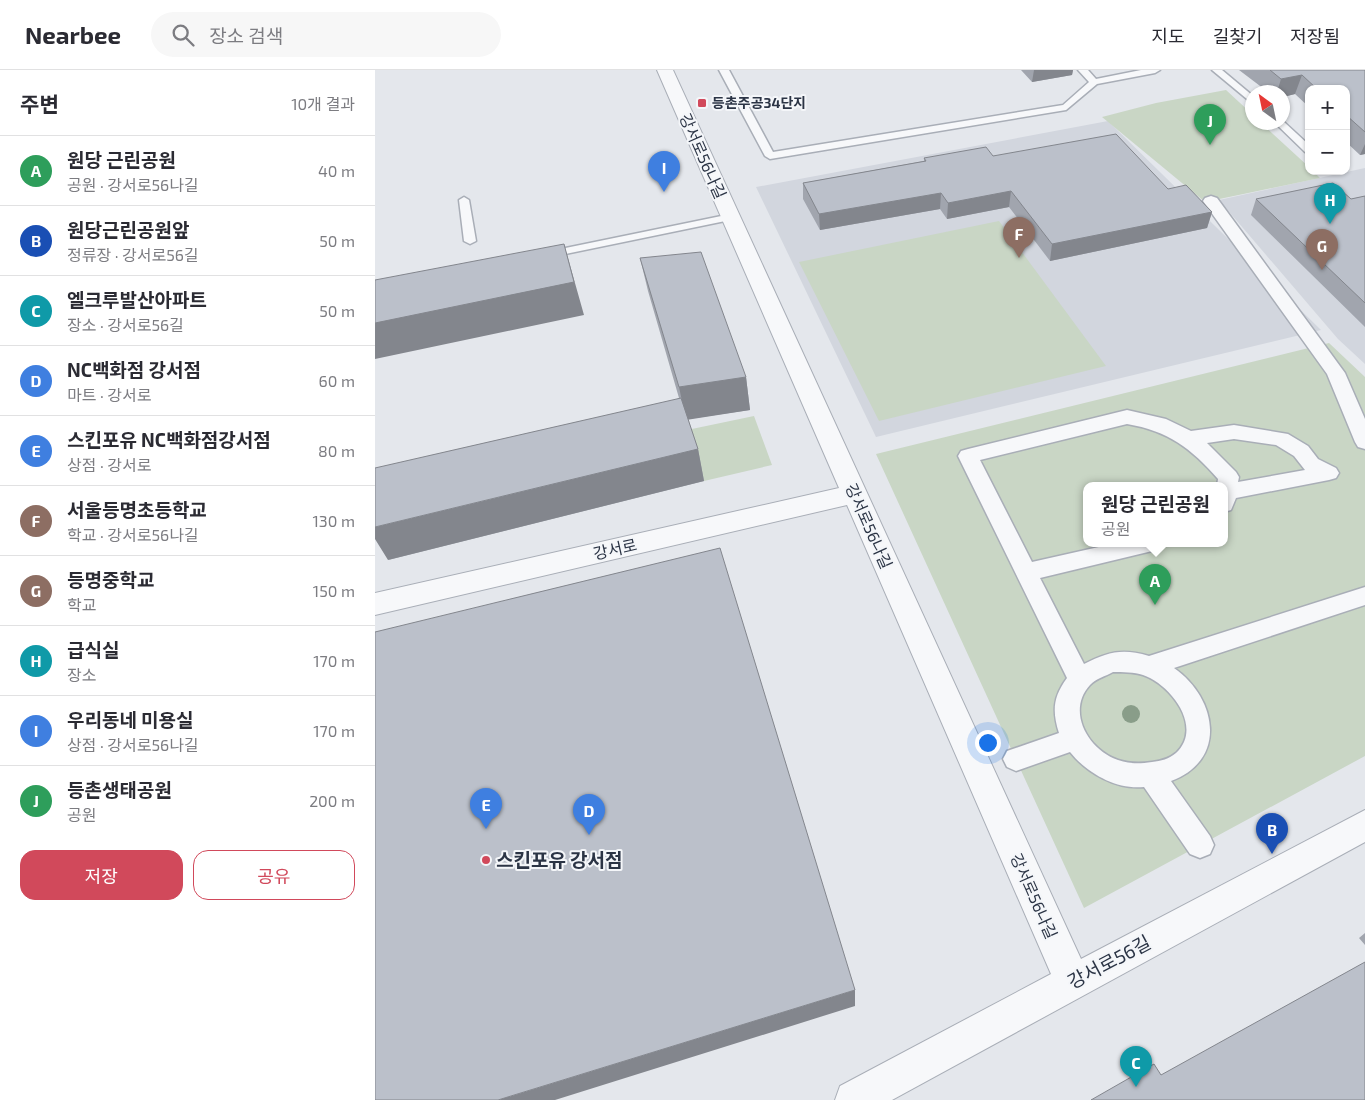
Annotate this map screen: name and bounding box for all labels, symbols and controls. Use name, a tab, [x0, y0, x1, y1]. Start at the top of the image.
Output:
search box	[151, 12, 501, 57]
text: Nearbee	[25, 20, 121, 49]
icon: search	[169, 21, 197, 49]
text: 장소 검색	[209, 24, 283, 47]
text: 지도	[1152, 25, 1185, 47]
text: 길찾기	[1213, 25, 1262, 47]
text: 저장됨	[1290, 25, 1340, 47]
north arrow	[1245, 85, 1290, 130]
map controls	[1305, 85, 1350, 175]
button: +	[1305, 85, 1350, 130]
text: 주변	[20, 91, 59, 116]
text: 10개 결과	[291, 94, 355, 113]
place label: 등촌주공34단지	[712, 94, 806, 111]
marker: 등촌주공34단지	[696, 97, 708, 109]
pin: J	[1194, 104, 1226, 145]
street label: 강서로56나길	[676, 110, 731, 201]
button: −	[1305, 130, 1350, 175]
text: 원당 근린공원	[67, 148, 176, 171]
pin: I	[648, 151, 680, 192]
text: A	[31, 161, 41, 180]
text: 40 m	[318, 161, 355, 180]
text: 공원 · 강서로56나길	[67, 175, 199, 194]
pin: H	[1314, 183, 1346, 224]
pin: F	[1003, 217, 1035, 258]
text: 원당근린공원앞	[67, 218, 189, 241]
pin: G	[1306, 229, 1338, 270]
text: B	[31, 231, 41, 250]
text: 50 m	[319, 231, 355, 250]
text: 정류장 · 강서로56길	[67, 245, 199, 264]
text: 엘크루발산아파트	[67, 288, 207, 311]
text: C	[31, 301, 41, 320]
text: 50 m	[319, 301, 355, 320]
text: 장소 · 강서로56길	[67, 315, 184, 334]
text: NC백화점 강서점	[67, 358, 201, 381]
text: D	[31, 371, 41, 390]
text: 60 m	[319, 371, 355, 390]
text: 마트 · 강서로	[67, 385, 152, 404]
text: 스킨포유 NC백화점강서점	[67, 428, 271, 451]
text: E	[31, 441, 41, 460]
text: 80 m	[318, 441, 355, 460]
text: 상점 · 강서로	[67, 455, 152, 474]
street label: 강서로56나길	[842, 480, 897, 571]
popup	[1083, 482, 1228, 547]
text: 원당 근린공원	[1101, 492, 1210, 515]
text: 서울등명초등학교	[67, 498, 207, 521]
text: F	[32, 511, 40, 530]
text: 130 m	[313, 511, 355, 530]
text: 공원	[1101, 519, 1130, 538]
text: 학교 · 강서로56나길	[67, 525, 199, 544]
street label: 강서로	[591, 534, 639, 563]
pin: A	[1139, 564, 1171, 605]
text: 등명중학교	[67, 568, 154, 591]
text: G	[31, 581, 41, 600]
text: 150 m	[313, 581, 355, 600]
text: 학교	[67, 595, 96, 614]
text: 급식실	[67, 638, 119, 661]
text: H	[30, 651, 42, 670]
text: 170 m	[313, 651, 355, 670]
text: 장소	[67, 665, 96, 684]
text: 우리동네 미용실	[67, 708, 193, 731]
text: I	[34, 721, 38, 740]
text: 170 m	[313, 721, 355, 740]
your location	[975, 730, 1001, 756]
text: 상점 · 강서로56나길	[67, 735, 199, 754]
text: 등촌생태공원	[67, 778, 172, 801]
pin: E	[470, 788, 502, 829]
text: J	[33, 791, 39, 810]
text: 200 m	[309, 791, 355, 810]
pin: D	[573, 794, 605, 835]
text: 공원	[67, 805, 96, 824]
pin: B	[1256, 813, 1288, 854]
place label: 스킨포유 강서점	[496, 848, 622, 871]
button: 저장	[20, 850, 183, 900]
button: 공유	[193, 850, 355, 900]
street label: 강서로56나길	[1007, 850, 1062, 941]
marker: 스킨포유 강서점	[480, 854, 492, 866]
street label: 강서로56길	[1063, 930, 1154, 993]
pin: C	[1120, 1046, 1152, 1087]

